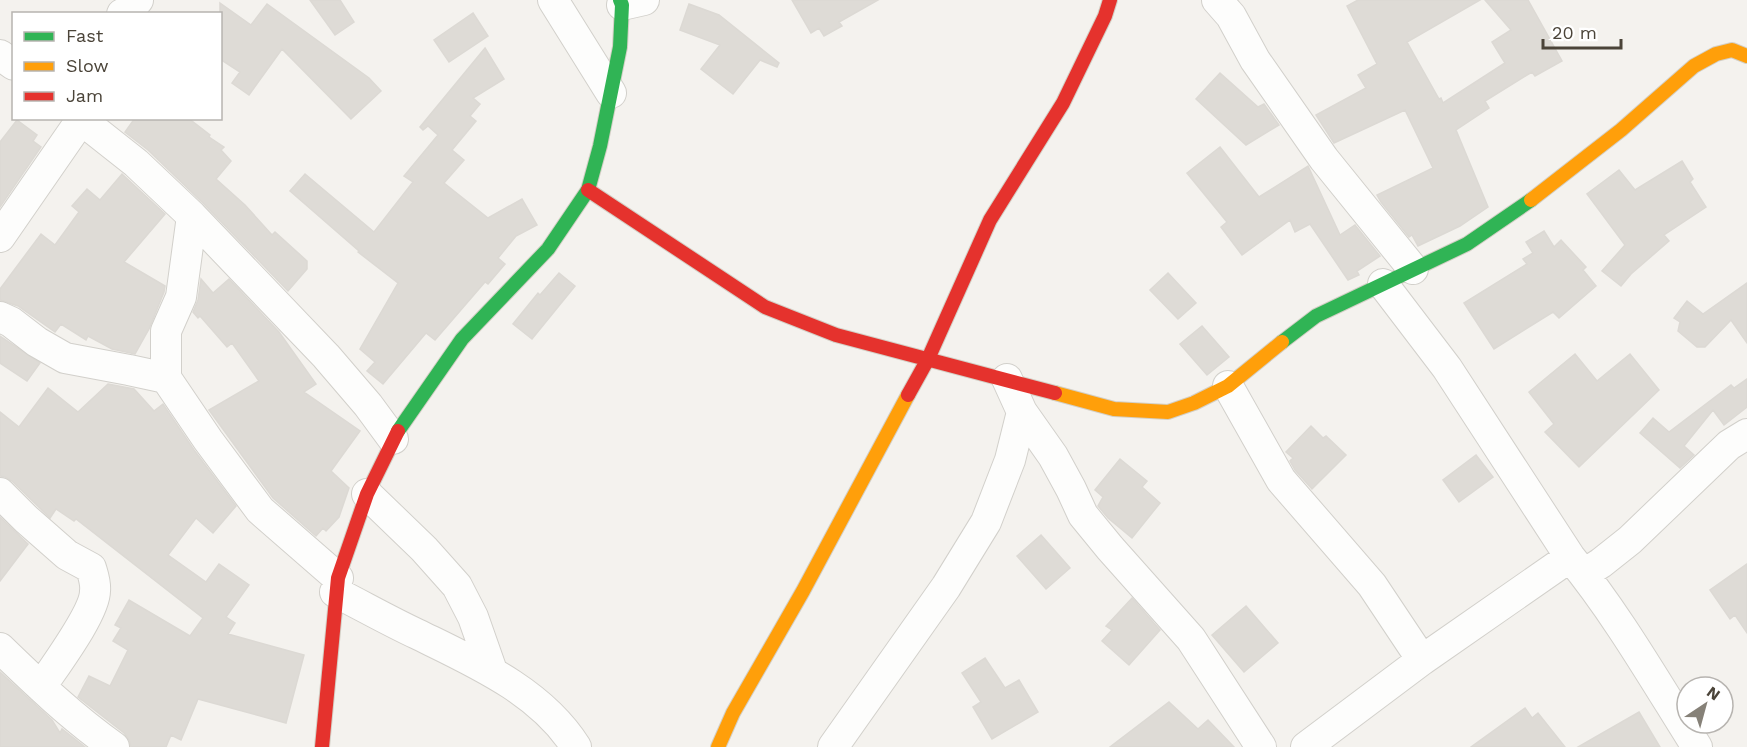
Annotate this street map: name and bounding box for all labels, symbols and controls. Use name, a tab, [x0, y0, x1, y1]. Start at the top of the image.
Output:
legend	[12, 12, 222, 120]
scale bar	[1543, 12, 1621, 50]
text: 20 m	[1552, 22, 1597, 43]
text: Fast	[66, 25, 104, 46]
text: Slow	[66, 55, 109, 76]
text: Jam	[66, 85, 103, 106]
north arrow	[1675, 675, 1735, 735]
text: N	[1703, 682, 1724, 704]

